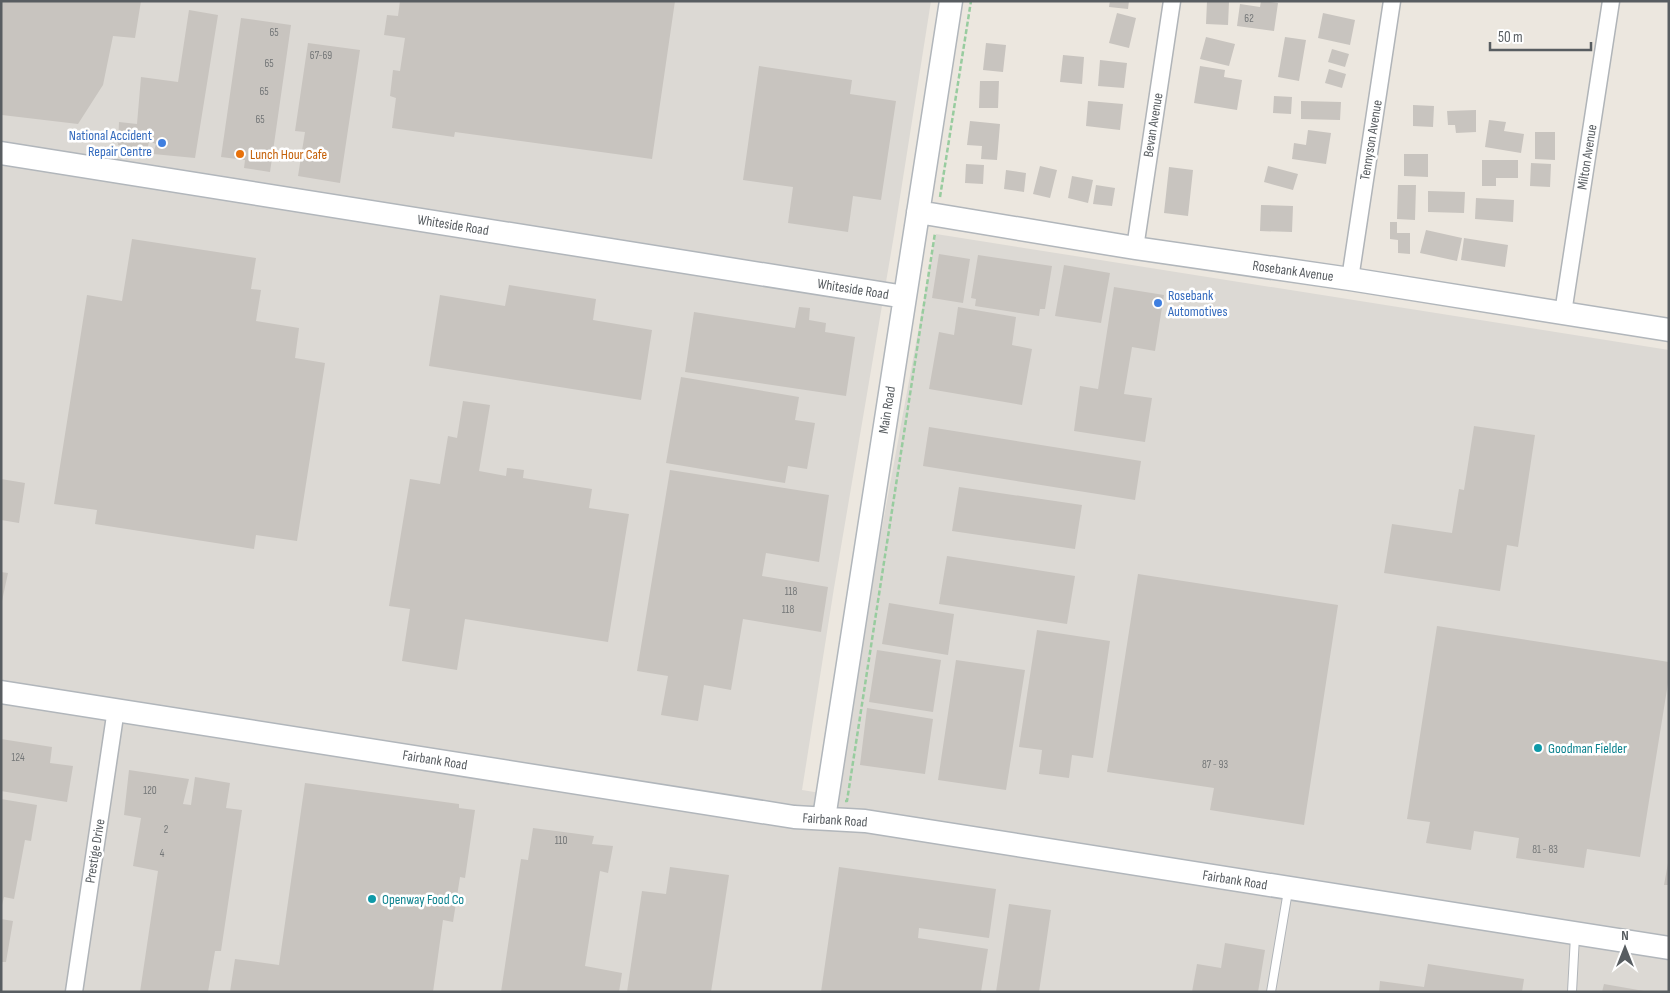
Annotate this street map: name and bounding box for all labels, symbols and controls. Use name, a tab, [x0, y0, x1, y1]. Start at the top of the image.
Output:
house number: 62	[1244, 12, 1254, 25]
scale bar	[1490, 20, 1591, 52]
house number: 65	[269, 26, 279, 39]
text: 50 m	[1498, 28, 1523, 47]
house number: 67-69	[310, 49, 332, 62]
house number: 65	[264, 57, 274, 70]
house number: 65	[259, 85, 269, 98]
street label: Bevan Avenue	[1140, 92, 1166, 158]
street label: Tennyson Avenue	[1356, 99, 1386, 181]
house number: 65	[255, 113, 265, 126]
street label: Milton Avenue	[1573, 123, 1601, 191]
place label: National Accident Repair Centre	[69, 127, 152, 160]
marker: National Accident Repair Centre	[156, 137, 168, 149]
place label: Lunch Hour Cafe	[250, 146, 327, 163]
marker: Lunch Hour Cafe	[234, 148, 246, 160]
street label: Whiteside Road	[416, 211, 490, 239]
street label: Rosebank Avenue	[1251, 257, 1335, 285]
street label: Whiteside Road	[816, 275, 890, 303]
place label: Rosebank Automotives	[1167, 287, 1227, 320]
marker: Rosebank Automotives	[1152, 297, 1164, 309]
street label: Main Road	[875, 385, 899, 435]
house number: 118	[785, 585, 797, 598]
house number: 118	[782, 603, 794, 616]
place label: Goodman Fielder	[1548, 740, 1627, 757]
marker: Goodman Fielder	[1532, 742, 1544, 754]
street label: Fairbank Road	[401, 747, 469, 774]
house number: 124	[11, 751, 25, 764]
house number: 87 - 93	[1202, 758, 1228, 771]
house number: 120	[143, 784, 157, 797]
street label: Fairbank Road	[802, 809, 868, 831]
street label: Prestige Drive	[82, 818, 108, 884]
house number: 2	[164, 823, 169, 836]
house number: 110	[555, 834, 567, 847]
house number: 81 - 83	[1532, 843, 1558, 856]
house number: 4	[160, 847, 165, 860]
street label: Fairbank Road	[1201, 867, 1269, 894]
place label: Openway Food Co	[382, 891, 464, 908]
marker: Openway Food Co	[366, 893, 378, 905]
north arrow	[1600, 923, 1650, 973]
text: N	[1621, 927, 1629, 944]

